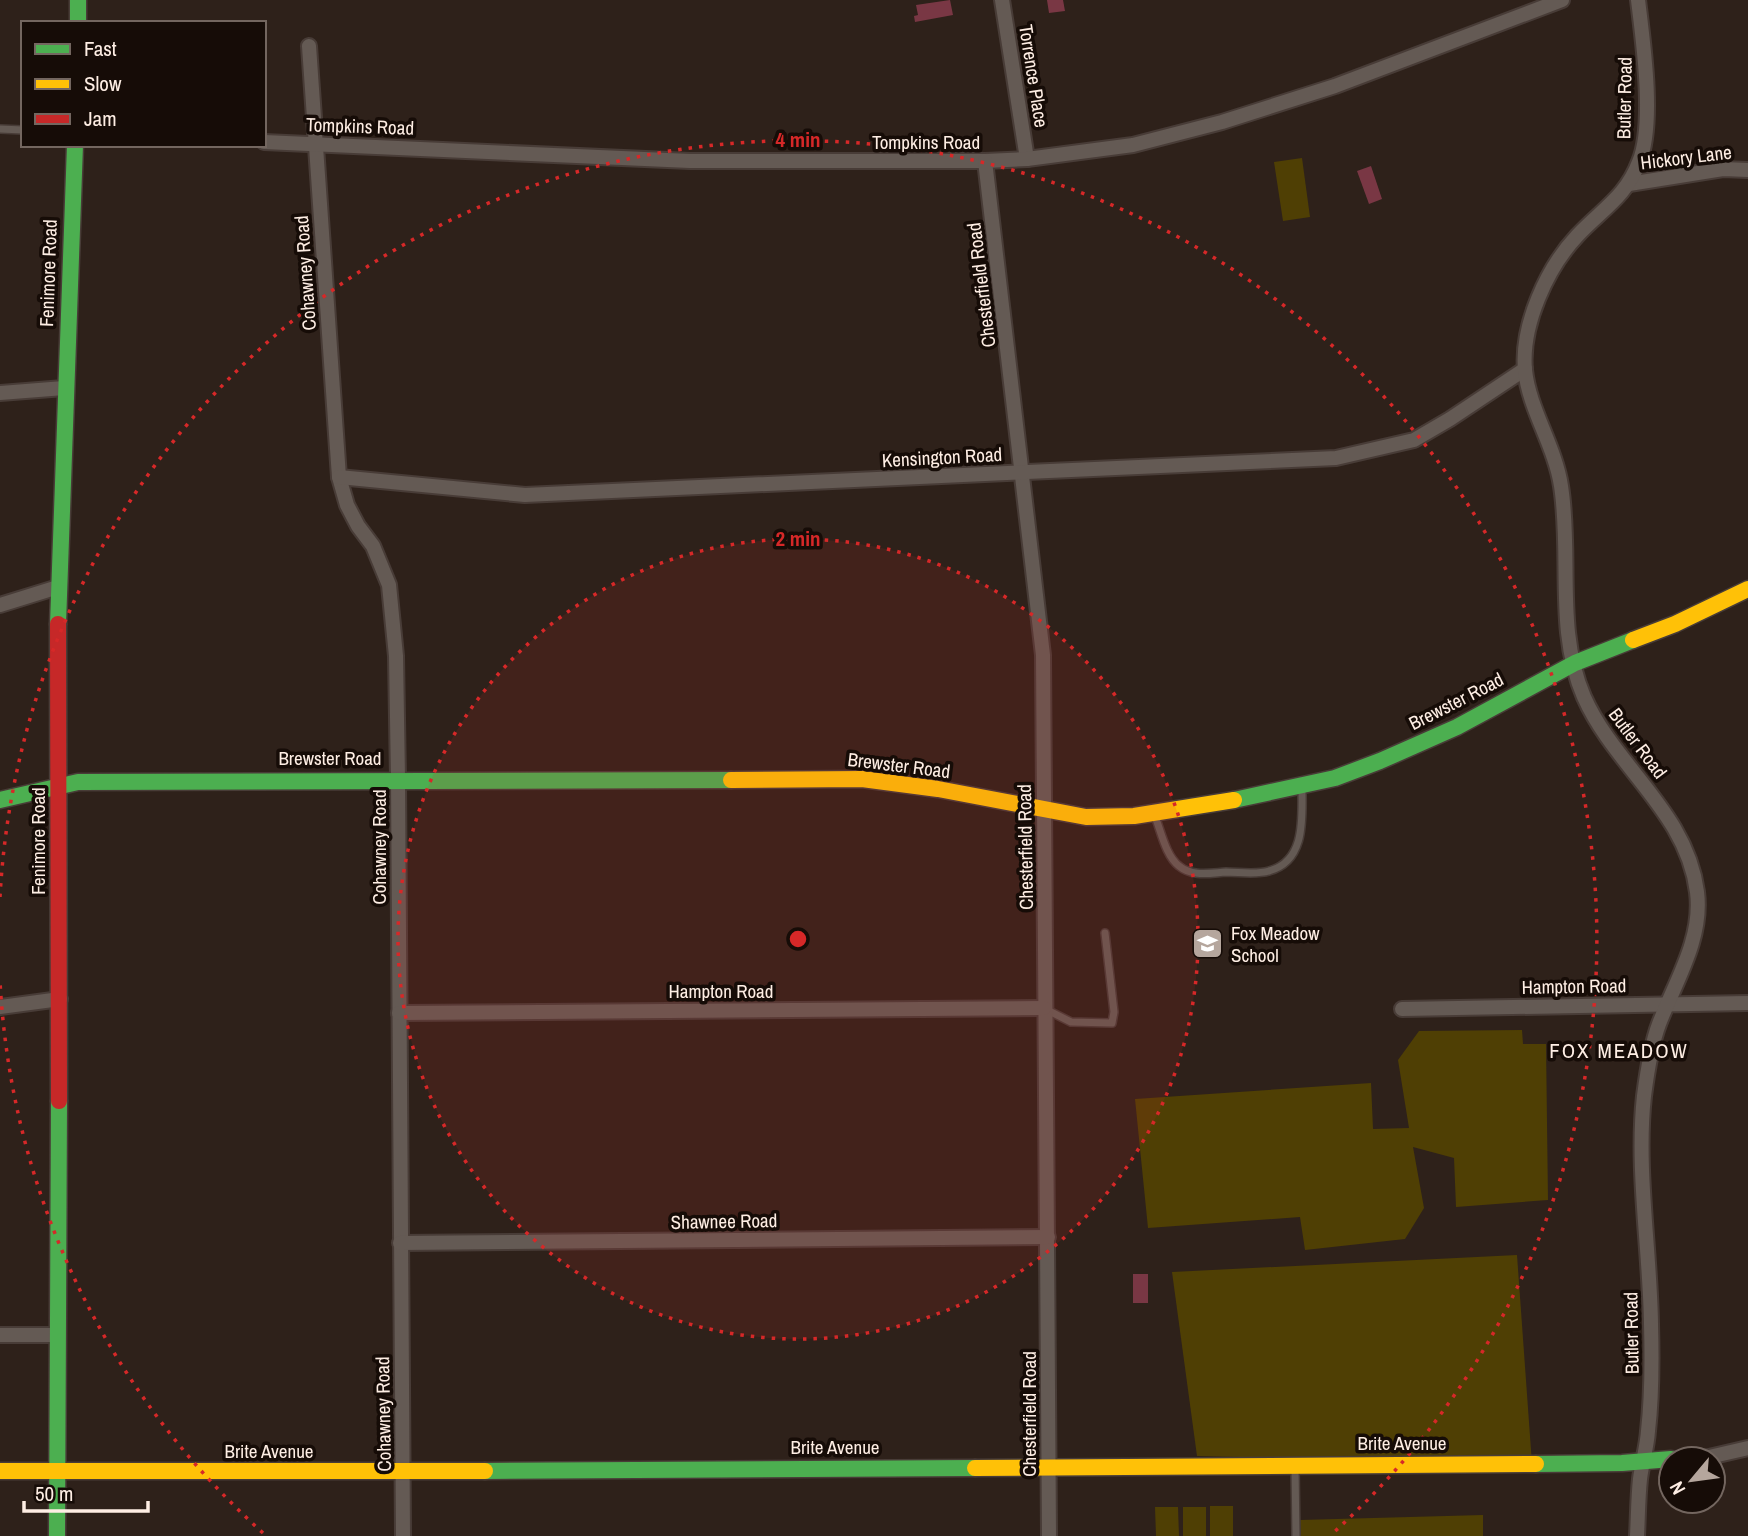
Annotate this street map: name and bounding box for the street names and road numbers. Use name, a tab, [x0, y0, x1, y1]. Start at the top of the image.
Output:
street label: Torrence Place	[1013, 23, 1055, 129]
street label: Butler Road	[1610, 57, 1638, 139]
street label: Tompkins Road	[305, 111, 415, 141]
street label: Tompkins Road	[872, 129, 980, 155]
street label: Hickory Lane	[1639, 139, 1733, 175]
street label: Cohawney Road	[288, 215, 322, 331]
street label: Fenimore Road	[33, 219, 63, 327]
street label: Chesterfield Road	[960, 221, 1002, 349]
street label: Kensington Road	[881, 441, 1003, 473]
street label: Brewster Road	[1404, 666, 1508, 736]
street label: Butler Road	[1603, 702, 1673, 784]
street label: Brewster Road	[278, 745, 382, 771]
street label: Brewster Road	[846, 746, 952, 784]
street label: Chesterfield Road	[1011, 784, 1039, 910]
street label: Fenimore Road	[25, 787, 51, 895]
street label: Cohawney Road	[366, 789, 392, 905]
street label: Hampton Road	[1521, 972, 1627, 1000]
street label: Hampton Road	[669, 978, 773, 1004]
street label: Shawnee Road	[671, 1207, 777, 1235]
street label: Butler Road	[1617, 1292, 1645, 1374]
street label: Chesterfield Road	[1016, 1351, 1042, 1477]
street label: Cohawney Road	[369, 1356, 397, 1472]
street label: Brite Avenue	[1358, 1430, 1446, 1456]
street label: Brite Avenue	[791, 1434, 879, 1460]
street label: Brite Avenue	[225, 1438, 313, 1464]

